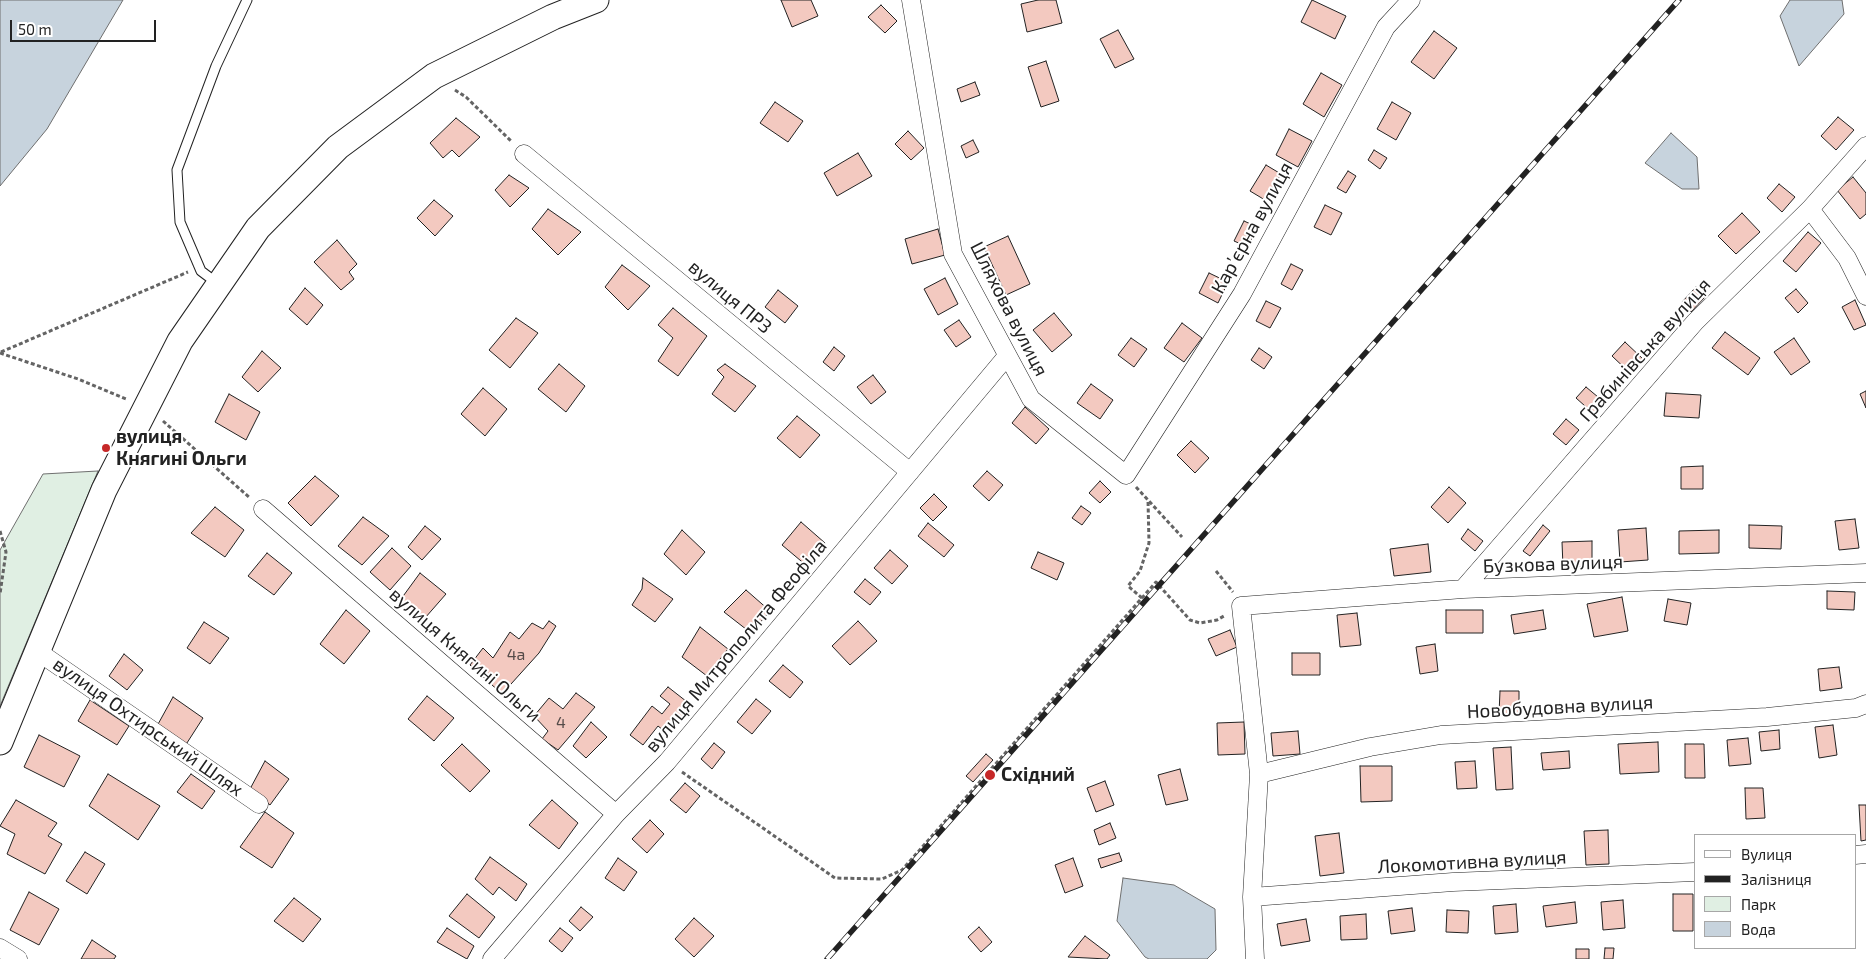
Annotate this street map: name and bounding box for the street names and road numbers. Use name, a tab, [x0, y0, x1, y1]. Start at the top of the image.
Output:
street label: Карʼєрна вулиця	[1206, 158, 1298, 298]
street label: Шляхова вулиця	[965, 238, 1053, 380]
street label: вулиця ПРЗ	[684, 256, 776, 338]
street label: Грабинівська вулиця	[1575, 274, 1715, 426]
street label: вулиця Митрополита Феофіла	[640, 535, 832, 757]
street label: Бузкова вулиця	[1482, 550, 1624, 578]
street label: вулиця Княгині Ольги	[385, 583, 545, 727]
street label: вулиця Охтирський Шлях	[49, 653, 247, 801]
street label: Новобудовна вулиця	[1466, 691, 1654, 723]
street label: Локомотивна вулиця	[1377, 846, 1567, 878]

